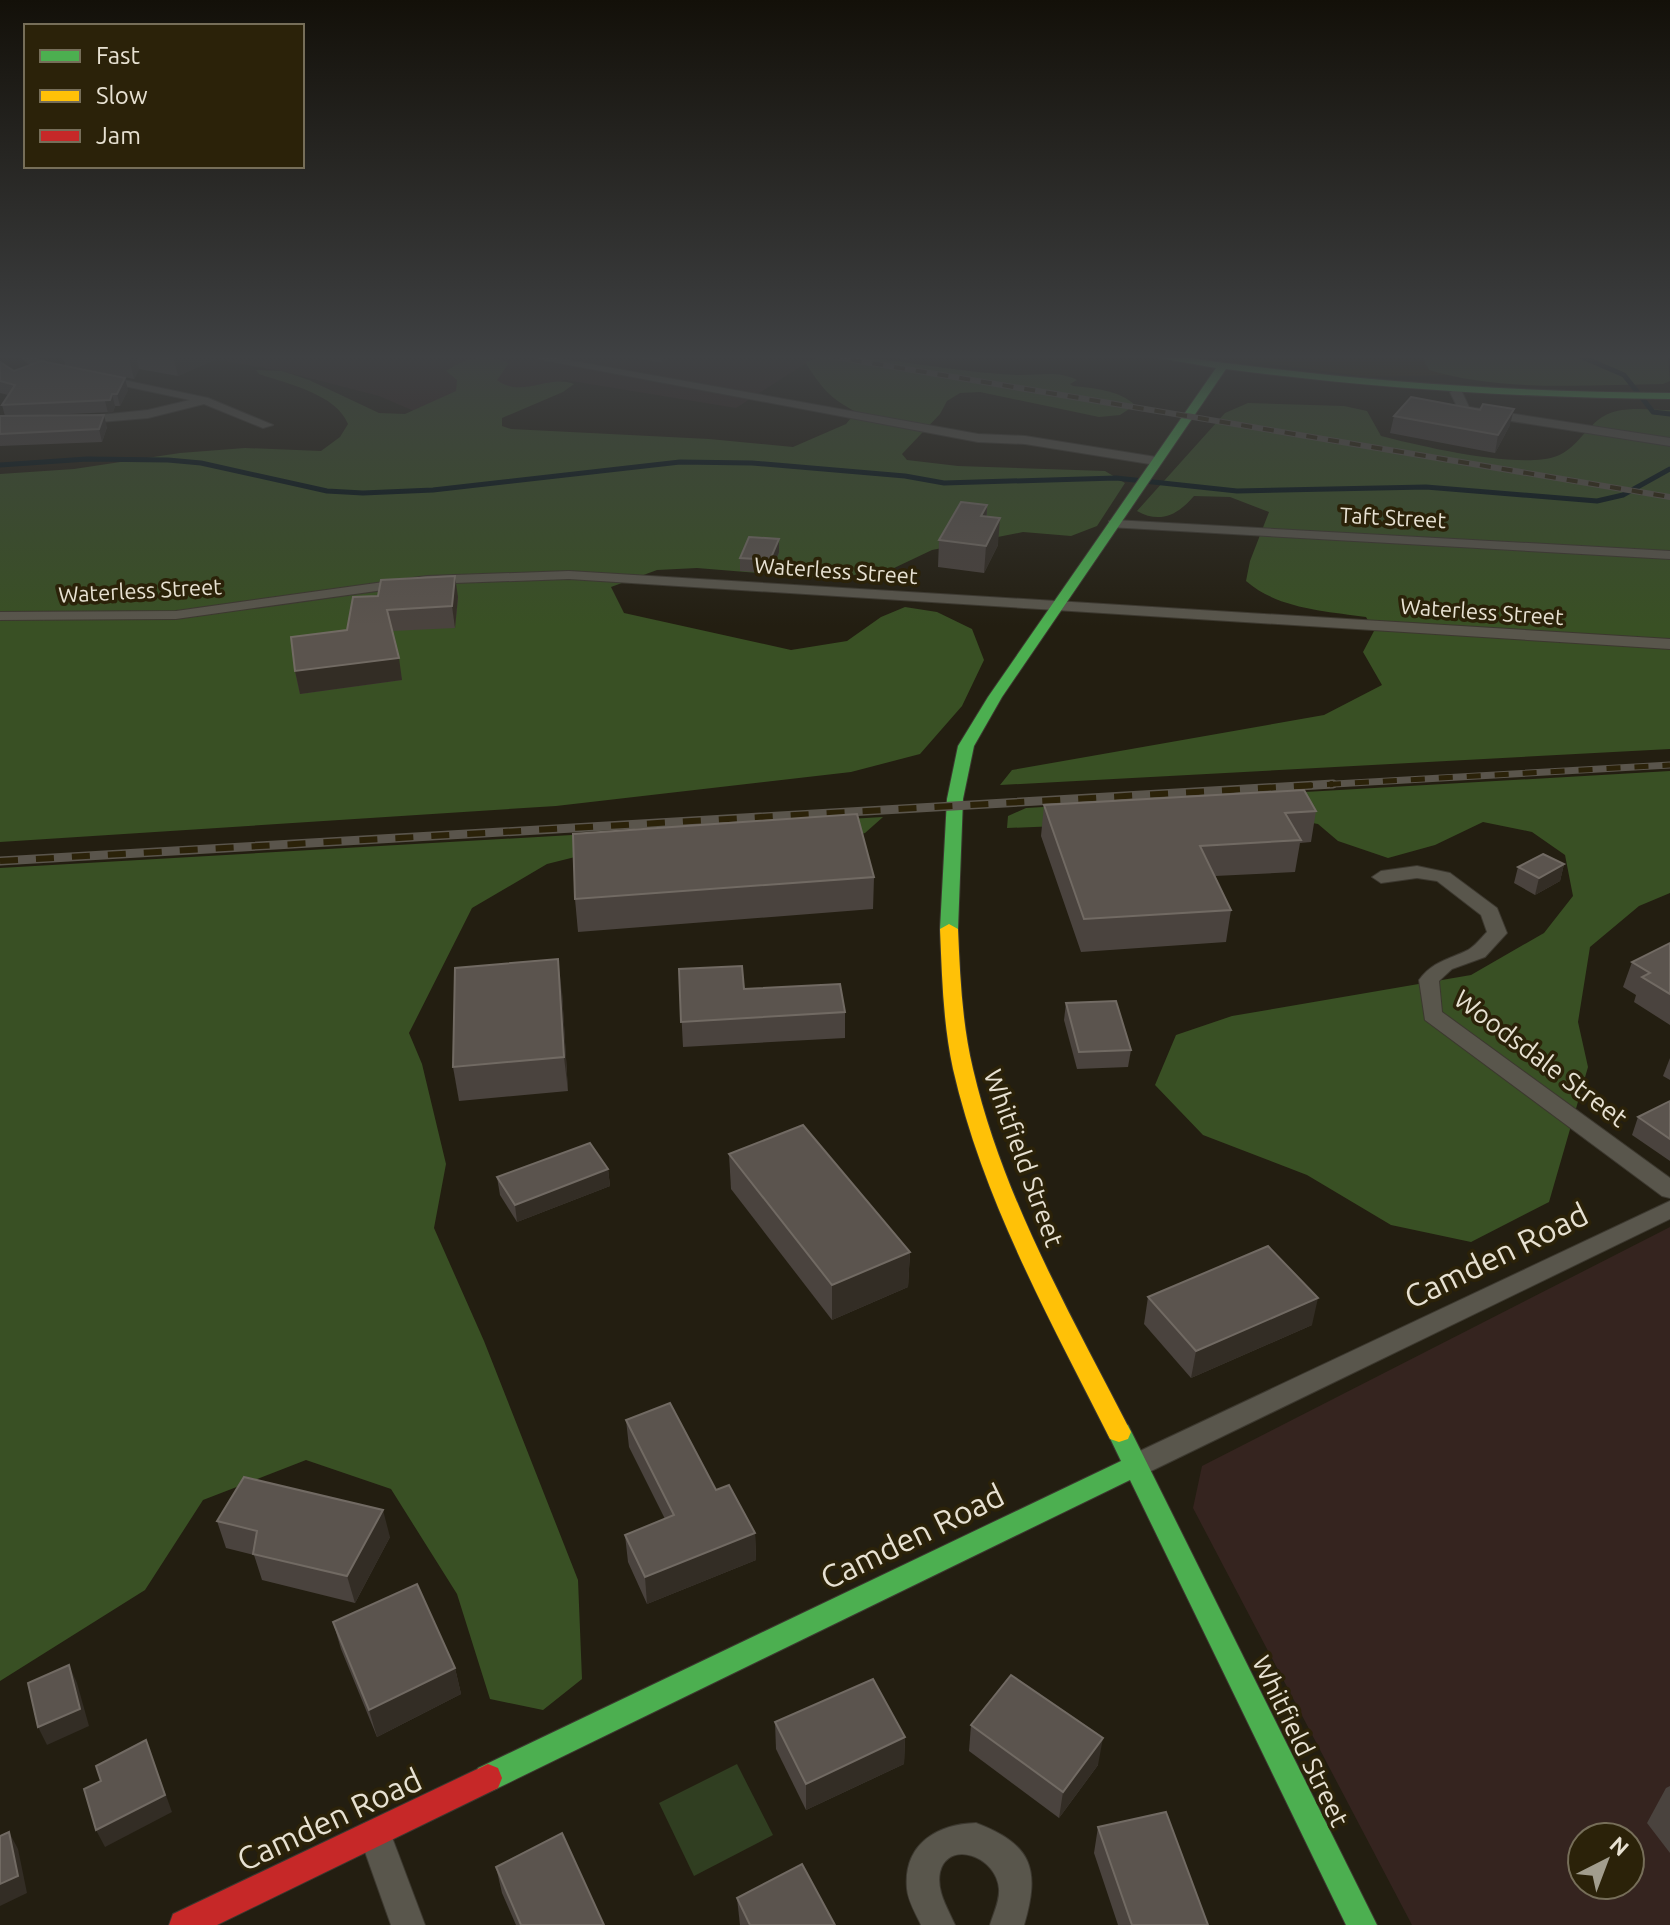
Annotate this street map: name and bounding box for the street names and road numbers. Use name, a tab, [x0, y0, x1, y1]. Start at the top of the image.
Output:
street label: Taft Street	[1339, 502, 1447, 532]
street label: Waterless Street	[753, 552, 919, 588]
street label: Waterless Street	[58, 573, 223, 607]
street label: Waterless Street	[1399, 593, 1565, 629]
street label: Woodsdale Street	[1449, 984, 1633, 1132]
street label: Whitfield Street	[978, 1065, 1070, 1251]
street label: Camden Road	[1398, 1195, 1594, 1315]
street label: Camden Road	[814, 1476, 1010, 1596]
street label: Whitfield Street	[1247, 1651, 1355, 1831]
street label: Camden Road	[231, 1761, 427, 1877]

